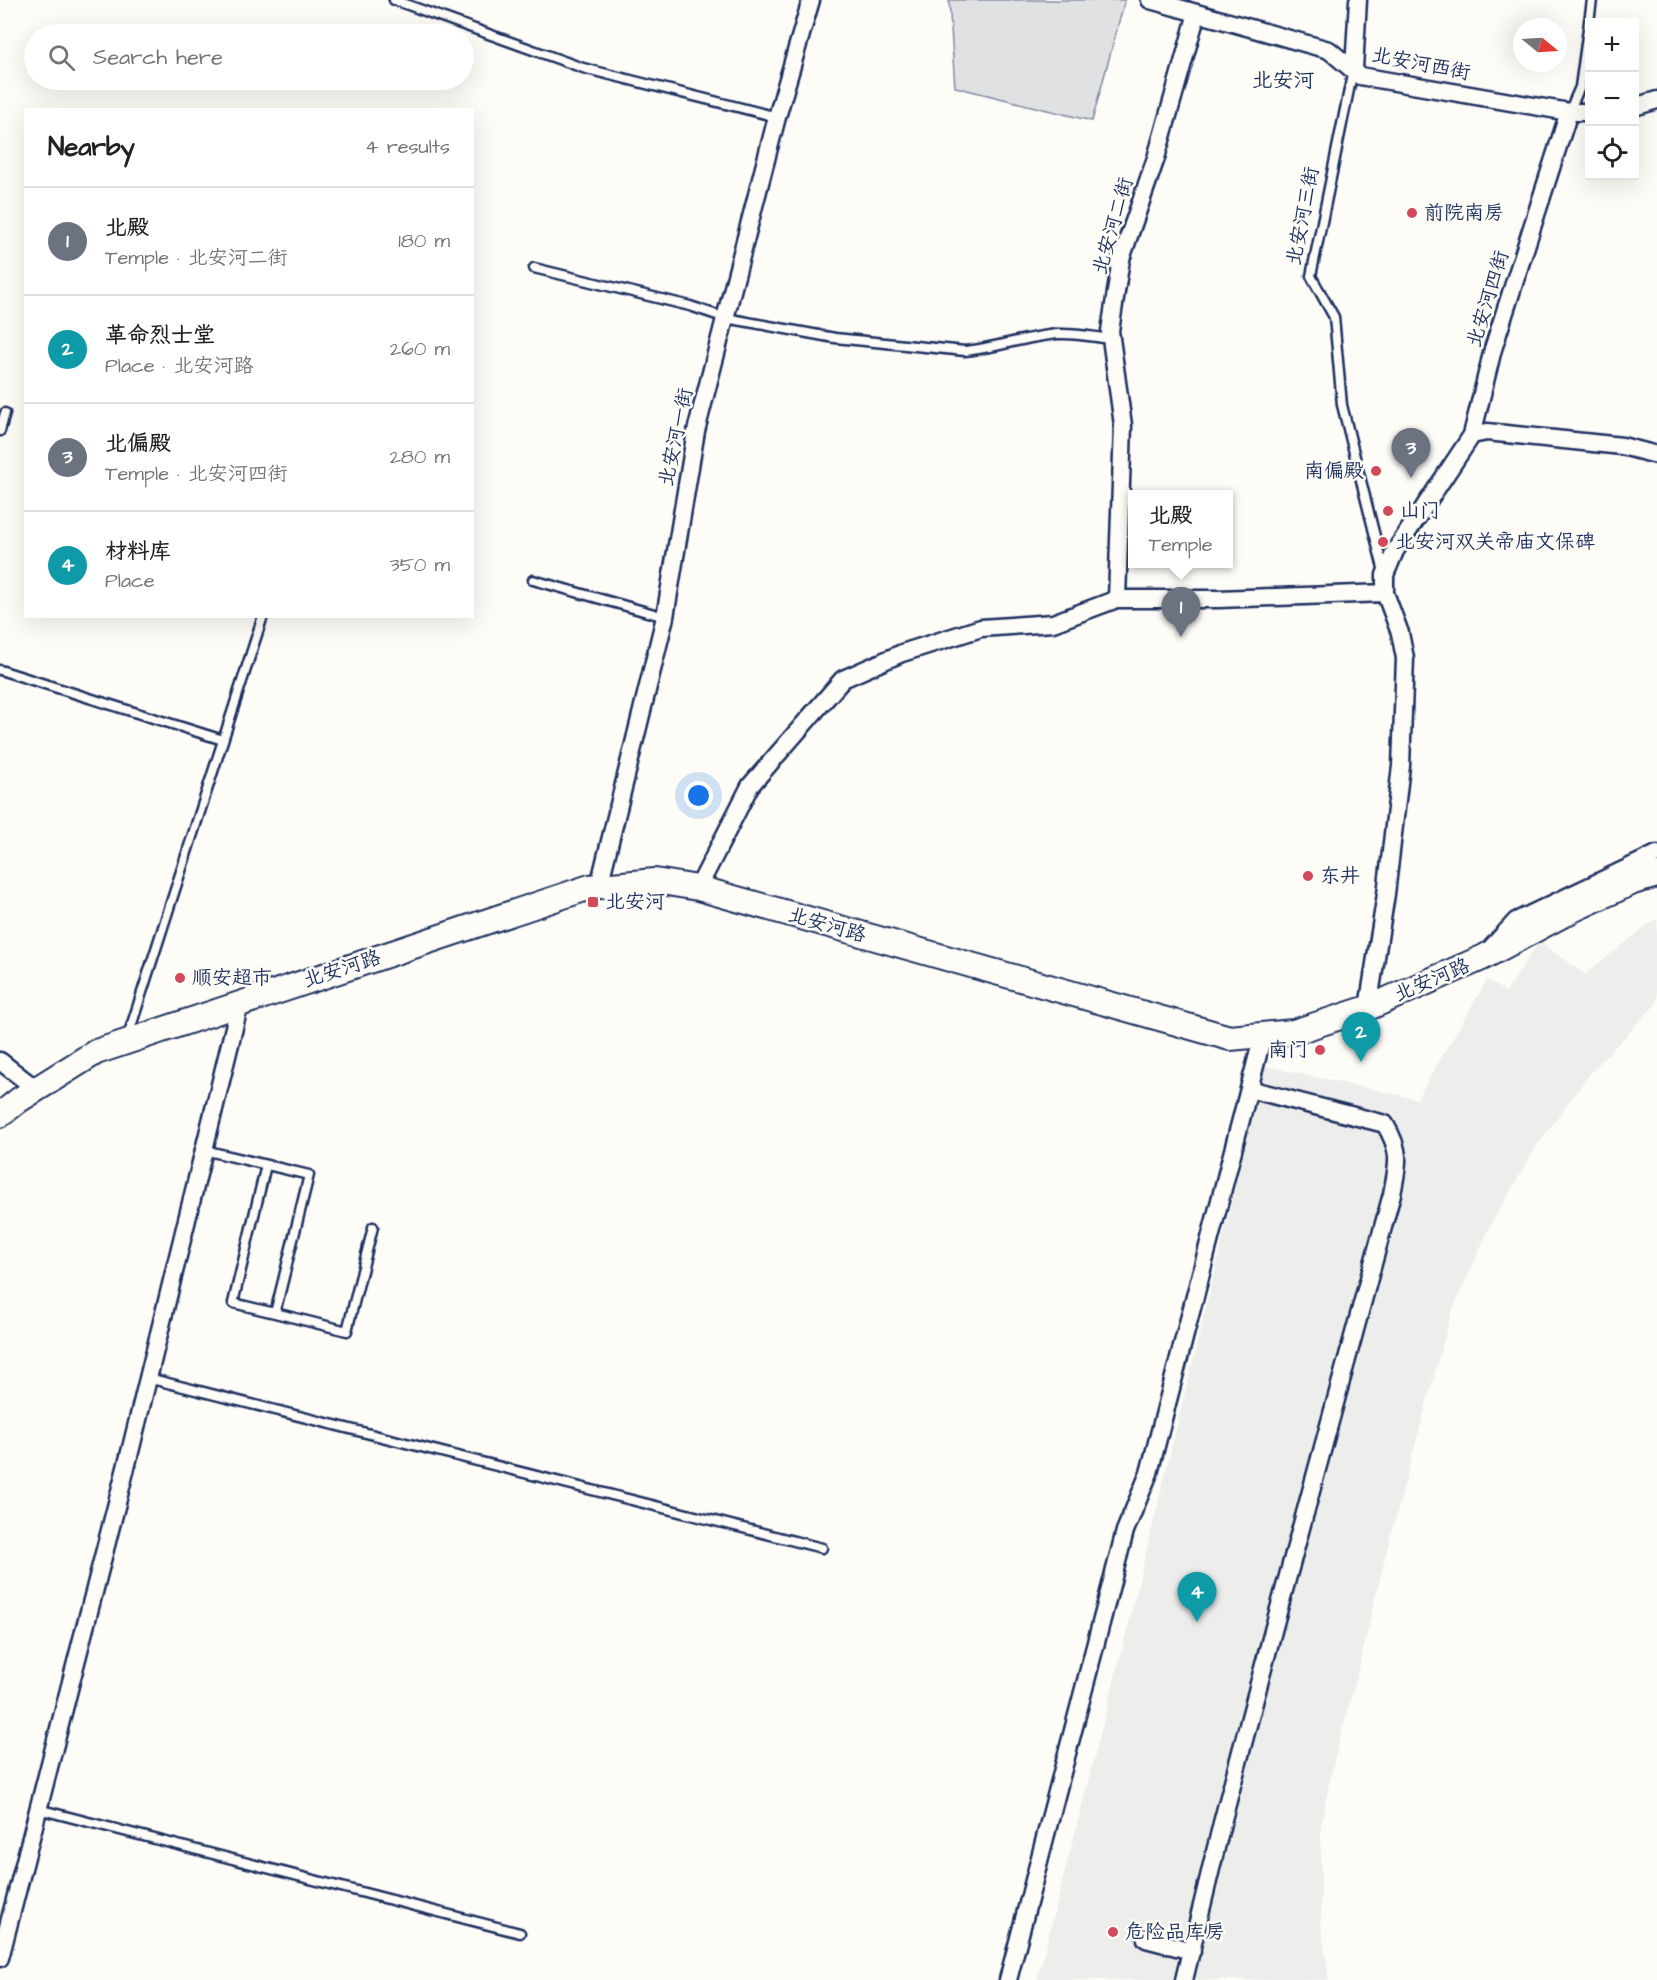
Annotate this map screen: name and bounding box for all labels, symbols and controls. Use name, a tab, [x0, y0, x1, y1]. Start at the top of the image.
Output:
north arrow	[1513, 18, 1567, 72]
map controls	[1585, 18, 1639, 180]
button: +	[1585, 18, 1639, 72]
search box	[24, 24, 474, 90]
icon: search	[45, 41, 78, 74]
street label: 北安河西街	[1369, 41, 1473, 87]
text: Search here	[93, 42, 223, 73]
district label: 北安河	[1252, 66, 1315, 95]
button: −	[1585, 72, 1639, 126]
button: locate	[1585, 126, 1639, 180]
text: Nearby	[48, 129, 135, 165]
text: 4 results	[365, 133, 450, 161]
street label: 北安河三街	[1280, 164, 1326, 268]
street label: 北安河二街	[1086, 174, 1140, 278]
place label: 前院南房	[1424, 199, 1504, 227]
marker: 前院南房	[1405, 206, 1419, 220]
text: 北殿	[105, 212, 149, 243]
text: 1	[66, 227, 69, 255]
text: 180 m	[398, 227, 450, 255]
text: Temple · 北安河二街	[105, 244, 288, 272]
street label: 北安河四街	[1460, 247, 1516, 351]
text: 革命烈士堂	[105, 320, 215, 351]
text: 2	[62, 335, 73, 363]
text: 260 m	[390, 335, 450, 363]
text: Place · 北安河路	[105, 352, 253, 380]
street label: 北安河一街	[652, 385, 700, 489]
text: 北偏殿	[105, 428, 171, 459]
pin: 3	[1392, 428, 1430, 478]
text: 3	[62, 443, 73, 471]
text: 280 m	[389, 443, 450, 471]
place label: 南偏殿	[1304, 457, 1364, 485]
text: Temple · 北安河四街	[105, 460, 288, 488]
marker: 南偏殿	[1369, 464, 1383, 478]
popup	[1128, 490, 1233, 568]
place label: 山门	[1400, 497, 1440, 525]
text: 北殿	[1149, 500, 1193, 531]
marker: 山门	[1381, 504, 1395, 518]
place label: 北安河双关帝庙文保碑	[1395, 528, 1595, 556]
text: Temple	[1149, 531, 1212, 559]
marker: 北安河双关帝庙文保碑	[1376, 535, 1390, 549]
text: 材料库	[105, 536, 171, 567]
text: 4	[61, 551, 74, 579]
text: 350 m	[389, 551, 450, 579]
text: Place	[105, 567, 155, 595]
pin: 1	[1162, 588, 1200, 637]
your location	[684, 781, 713, 810]
place label: 东井	[1320, 862, 1360, 890]
marker: 东井	[1301, 869, 1315, 883]
place label: 北安河	[605, 888, 665, 916]
marker: 北安河	[586, 895, 600, 909]
street label: 北安河路	[785, 901, 870, 950]
street label: 北安河路	[300, 943, 385, 995]
street label: 北安河路	[1390, 951, 1475, 1009]
place label: 顺安超市	[192, 964, 272, 992]
marker: 顺安超市	[173, 971, 187, 985]
pin: 2	[1342, 1012, 1380, 1062]
place label: 南门	[1268, 1036, 1308, 1064]
marker: 南门	[1313, 1043, 1327, 1057]
pin: 4	[1178, 1572, 1216, 1622]
place label: 危险品库房	[1125, 1918, 1225, 1946]
marker: 危险品库房	[1106, 1925, 1120, 1939]

